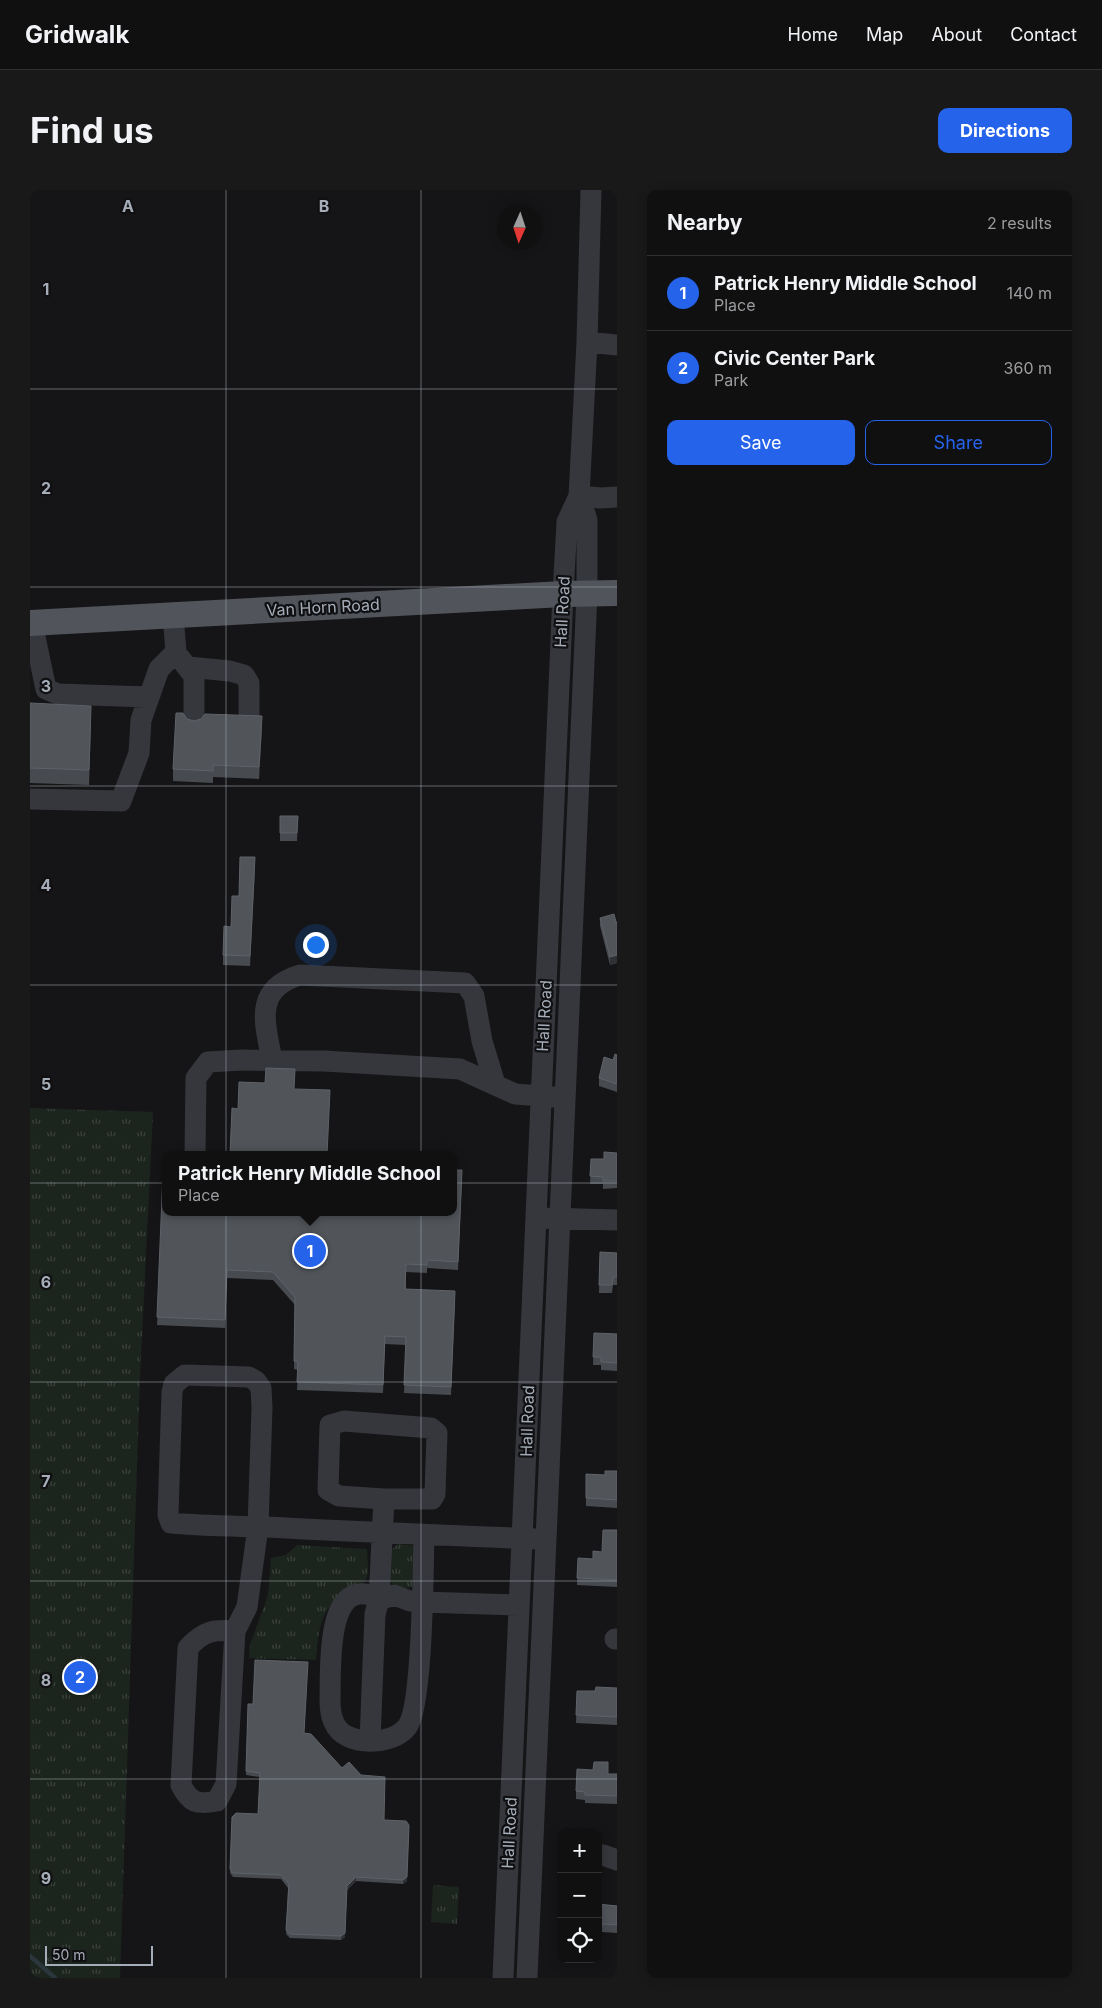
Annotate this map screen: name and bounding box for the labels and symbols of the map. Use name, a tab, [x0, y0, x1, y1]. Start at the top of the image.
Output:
text: A	[122, 196, 134, 216]
text: B	[319, 196, 329, 216]
north arrow	[497, 205, 542, 250]
text: 1	[43, 279, 49, 299]
text: 2	[41, 478, 51, 498]
street label: Hall Road	[550, 576, 574, 648]
street label: Van Horn Road	[266, 594, 380, 620]
text: 3	[41, 676, 51, 696]
text: 4	[41, 875, 52, 895]
your location	[303, 932, 329, 958]
street label: Hall Road	[532, 980, 556, 1052]
text: 5	[41, 1074, 51, 1094]
pin: 1	[294, 1232, 326, 1270]
text: 6	[41, 1272, 51, 1292]
street label: Hall Road	[516, 1385, 538, 1457]
text: 7	[41, 1471, 51, 1491]
pin: 2	[64, 1658, 96, 1696]
text: 8	[41, 1670, 51, 1690]
street label: Hall Road	[497, 1797, 521, 1869]
text: 9	[41, 1868, 51, 1888]
scale bar	[45, 1943, 152, 1966]

